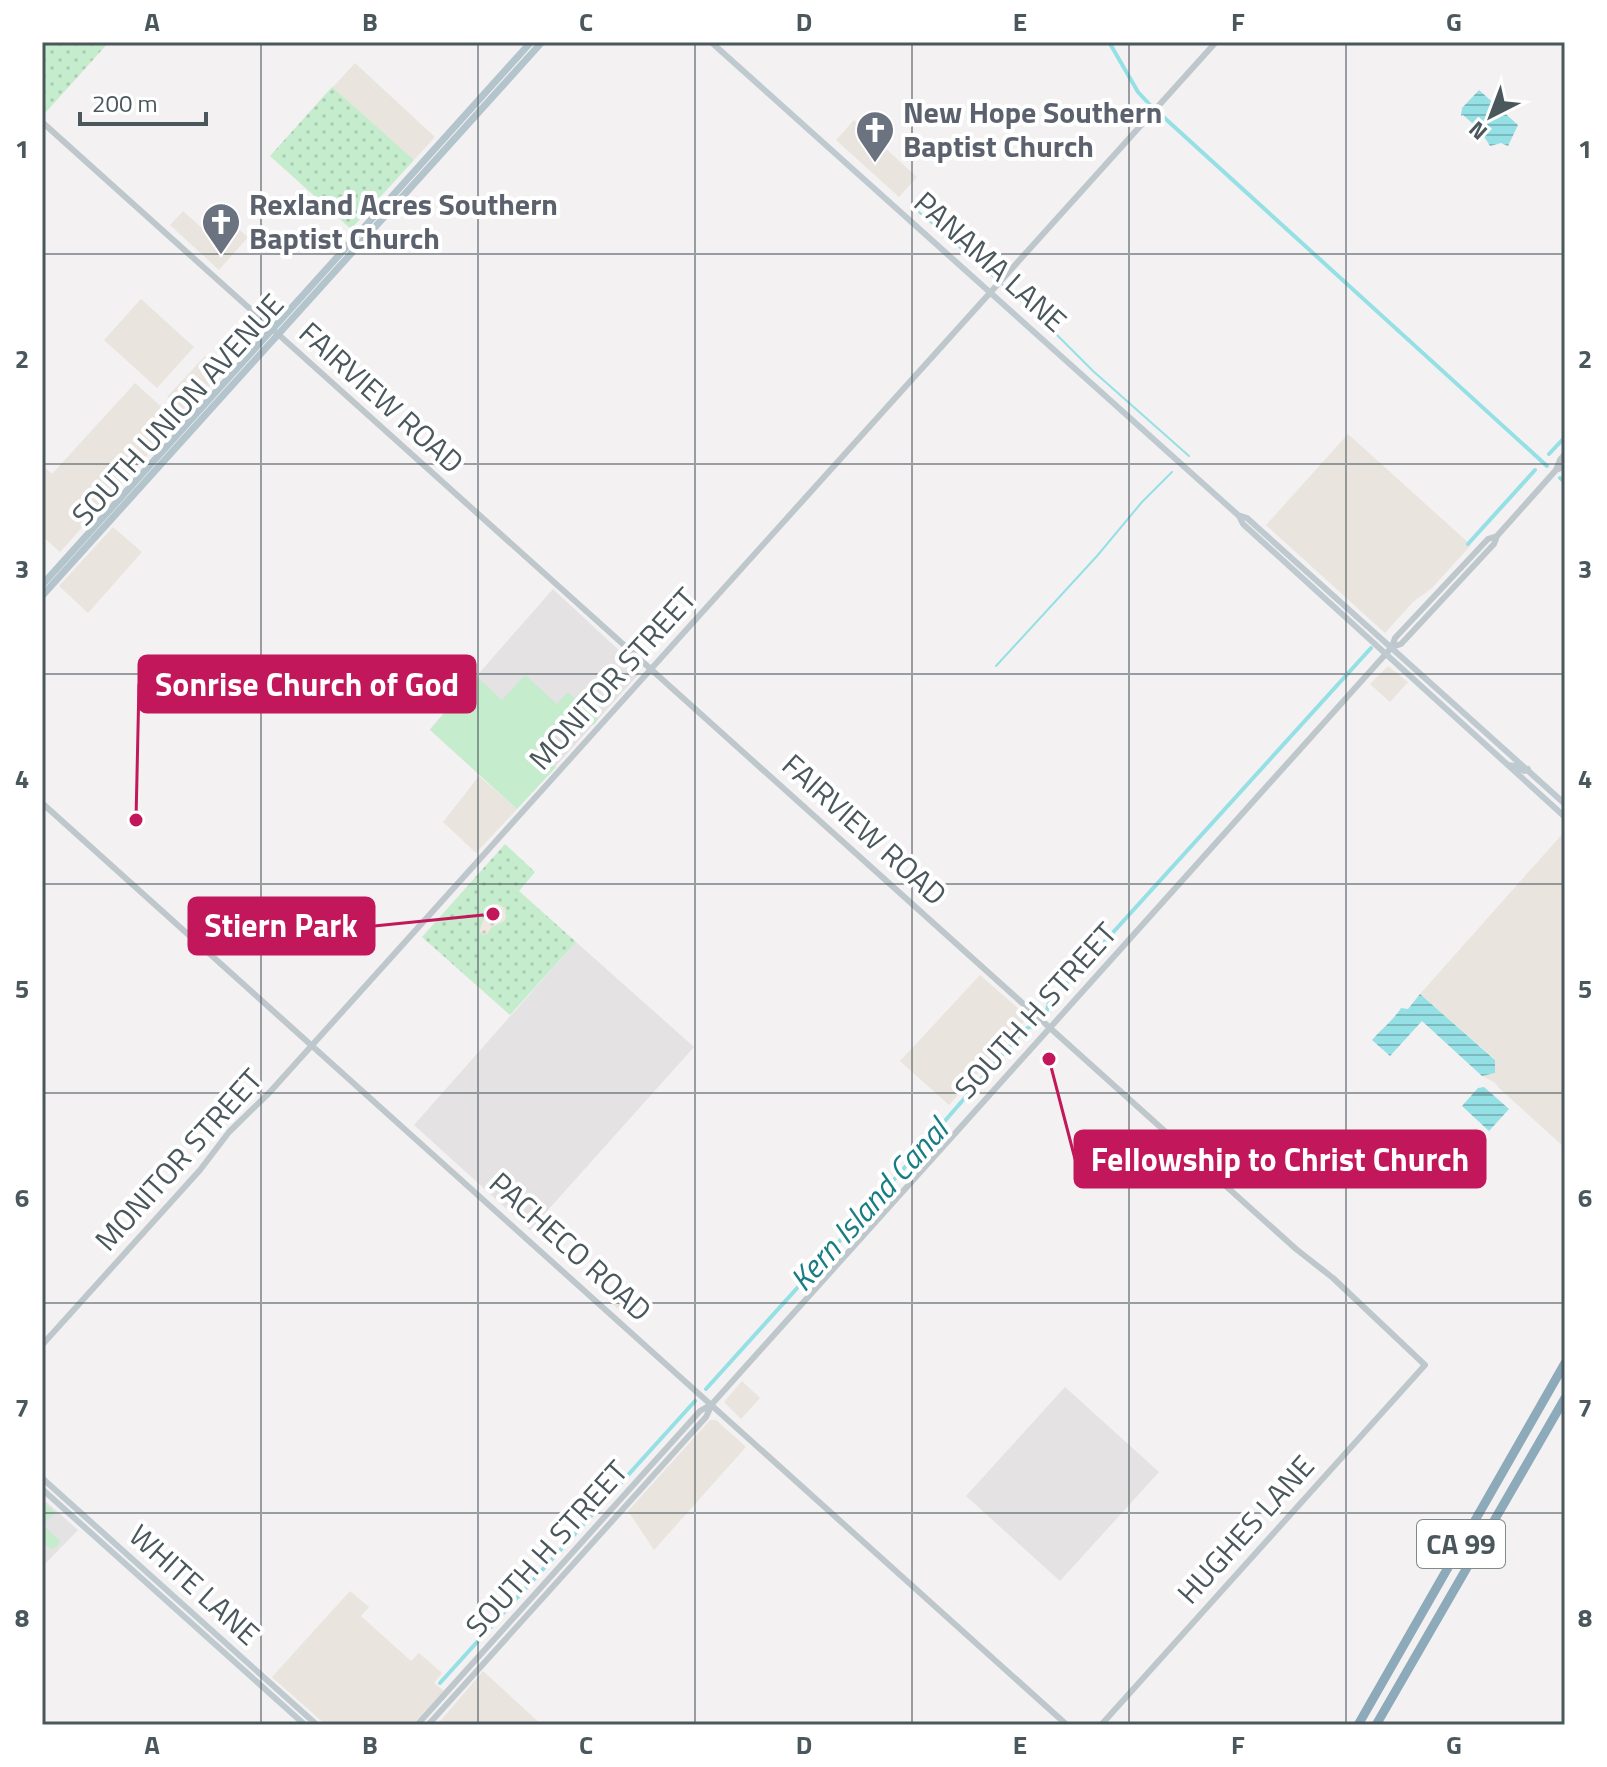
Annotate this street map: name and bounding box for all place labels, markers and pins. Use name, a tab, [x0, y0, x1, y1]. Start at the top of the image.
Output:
place label: New Hope Southern Baptist Church	[903, 89, 1162, 169]
church icon: New Hope Southern Baptist Church	[854, 109, 896, 164]
place label: Rexland Acres Southern Baptist Church	[249, 181, 558, 261]
church icon: Rexland Acres Southern Baptist Church	[200, 201, 242, 256]
callout: Sonrise Church of God	[139, 656, 475, 712]
callout: Stiern Park	[189, 898, 374, 954]
callout: Fellowship to Christ Church	[1075, 1131, 1485, 1187]

